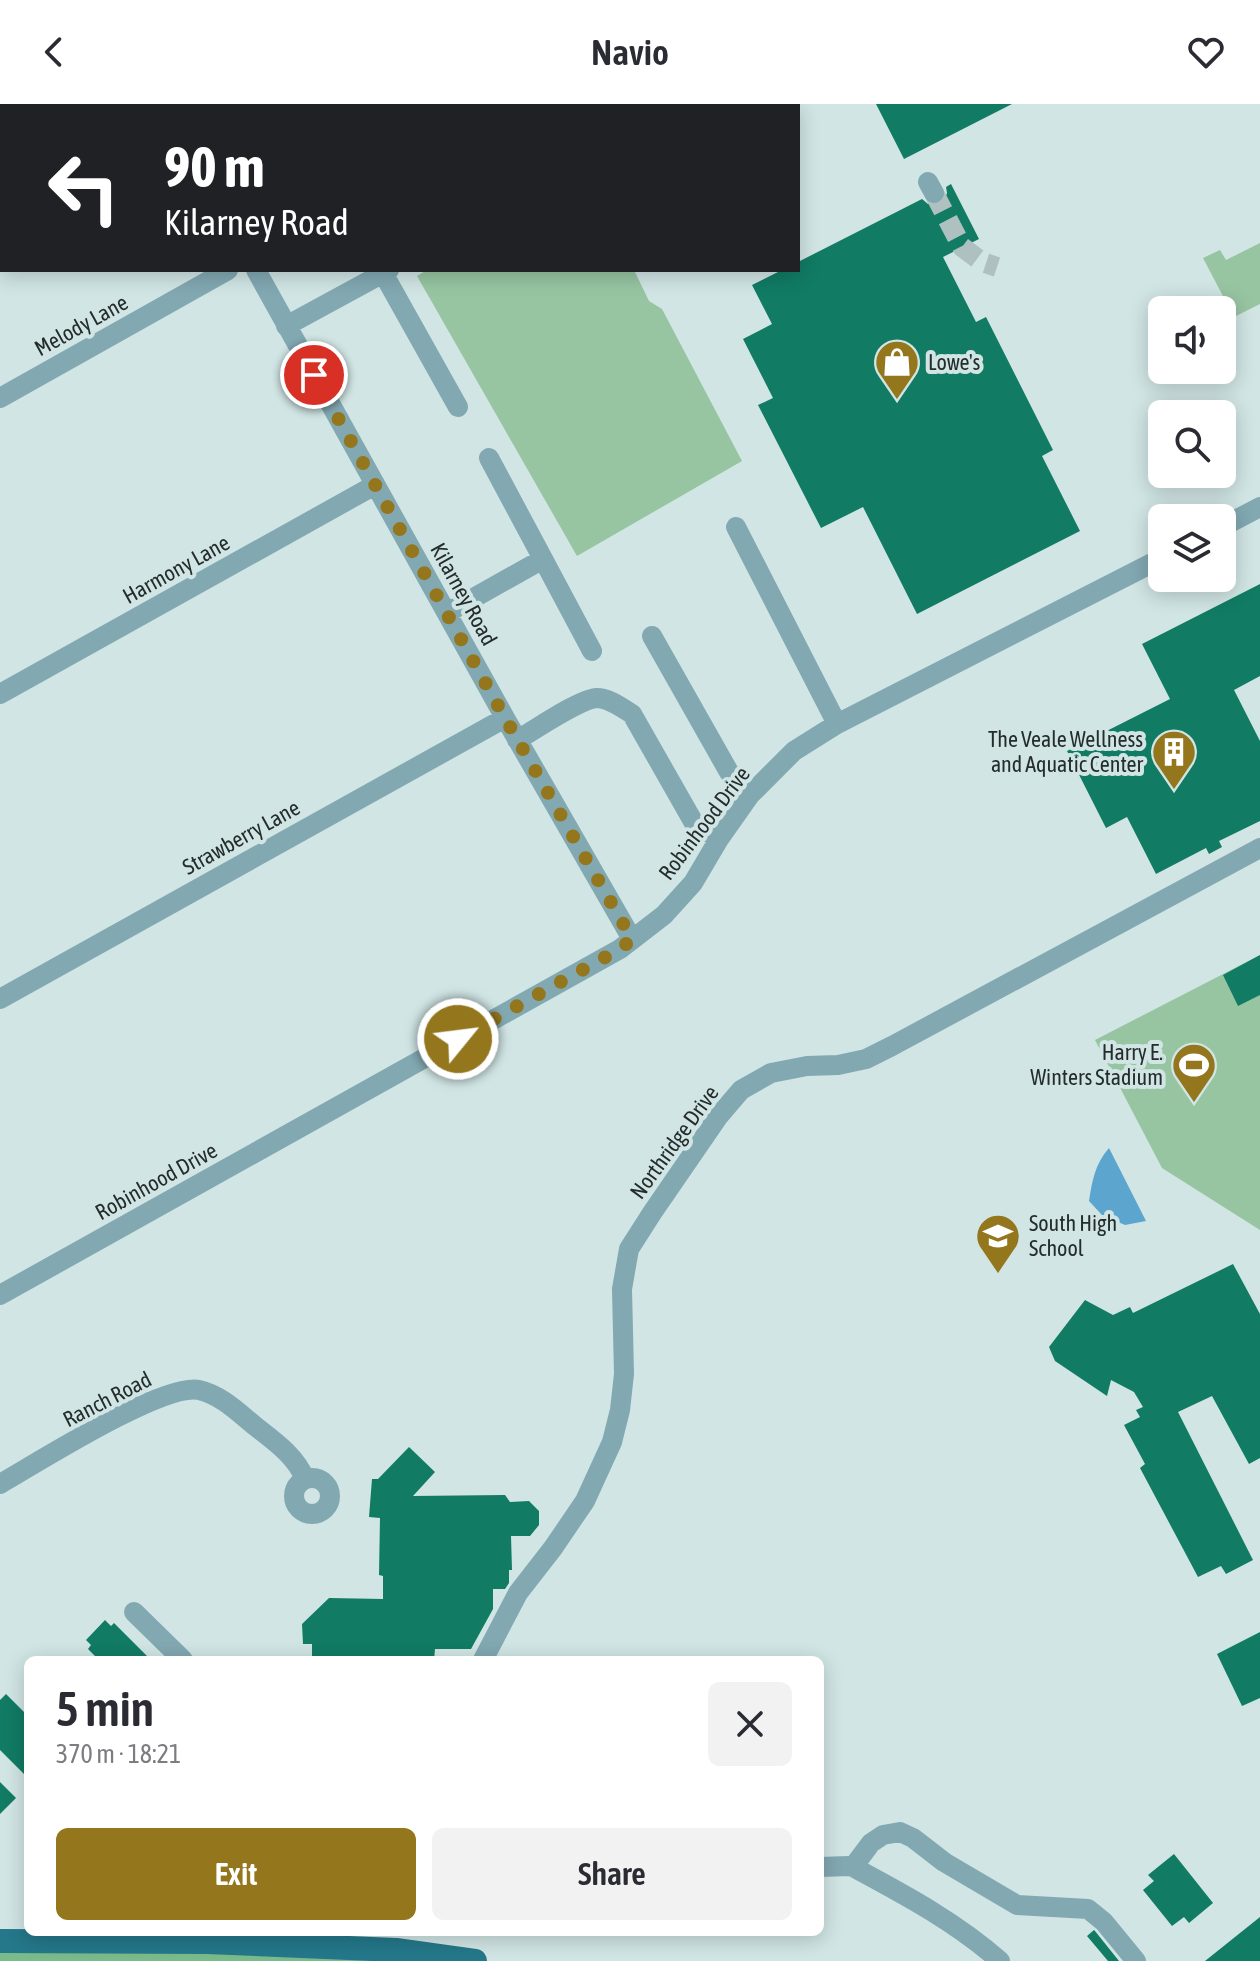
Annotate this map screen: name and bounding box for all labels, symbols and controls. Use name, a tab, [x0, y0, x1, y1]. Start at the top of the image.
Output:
icon: back	[32, 30, 76, 74]
icon: heart	[1184, 30, 1228, 74]
text: Navio	[591, 31, 669, 73]
text: 90 m	[164, 135, 265, 199]
icon: left	[32, 136, 136, 240]
text: Kilarney Road	[164, 201, 349, 243]
street label: Melody Lane	[30, 289, 132, 361]
map controls	[1148, 296, 1236, 592]
button: sound	[1148, 296, 1236, 384]
shop icon: Lowe's	[873, 338, 921, 401]
pin	[280, 341, 348, 409]
place label: Lowe's	[928, 349, 980, 375]
icon: arrive	[292, 353, 336, 397]
button: search	[1148, 400, 1236, 488]
button: layers	[1148, 504, 1236, 592]
street label: Harmony Lane	[118, 529, 234, 609]
street label: Kilarney Road	[425, 538, 503, 650]
place label: The Veale Wellness and Aquatic Center	[988, 726, 1144, 777]
building icon: The Veale Wellness and Aquatic Center	[1150, 728, 1198, 791]
street label: Robinhood Drive	[653, 761, 755, 885]
street label: Strawberry Lane	[178, 794, 304, 880]
position arrow	[416, 997, 500, 1081]
place label: Harry E. Winters Stadium	[1030, 1039, 1163, 1090]
sports icon: Harry E. Winters Stadium	[1170, 1041, 1218, 1104]
street label: Northridge Drive	[624, 1080, 724, 1204]
street label: Robinhood Drive	[91, 1137, 221, 1225]
place label: South High School	[1029, 1210, 1117, 1261]
school or university icon: South High School	[974, 1212, 1022, 1275]
street label: Ranch Road	[58, 1366, 156, 1432]
text: 5 min	[56, 1681, 154, 1736]
button: close	[708, 1682, 792, 1766]
text: 370 m · 18:21	[56, 1739, 181, 1769]
button: Exit	[56, 1828, 416, 1920]
button: Share	[432, 1828, 792, 1920]

